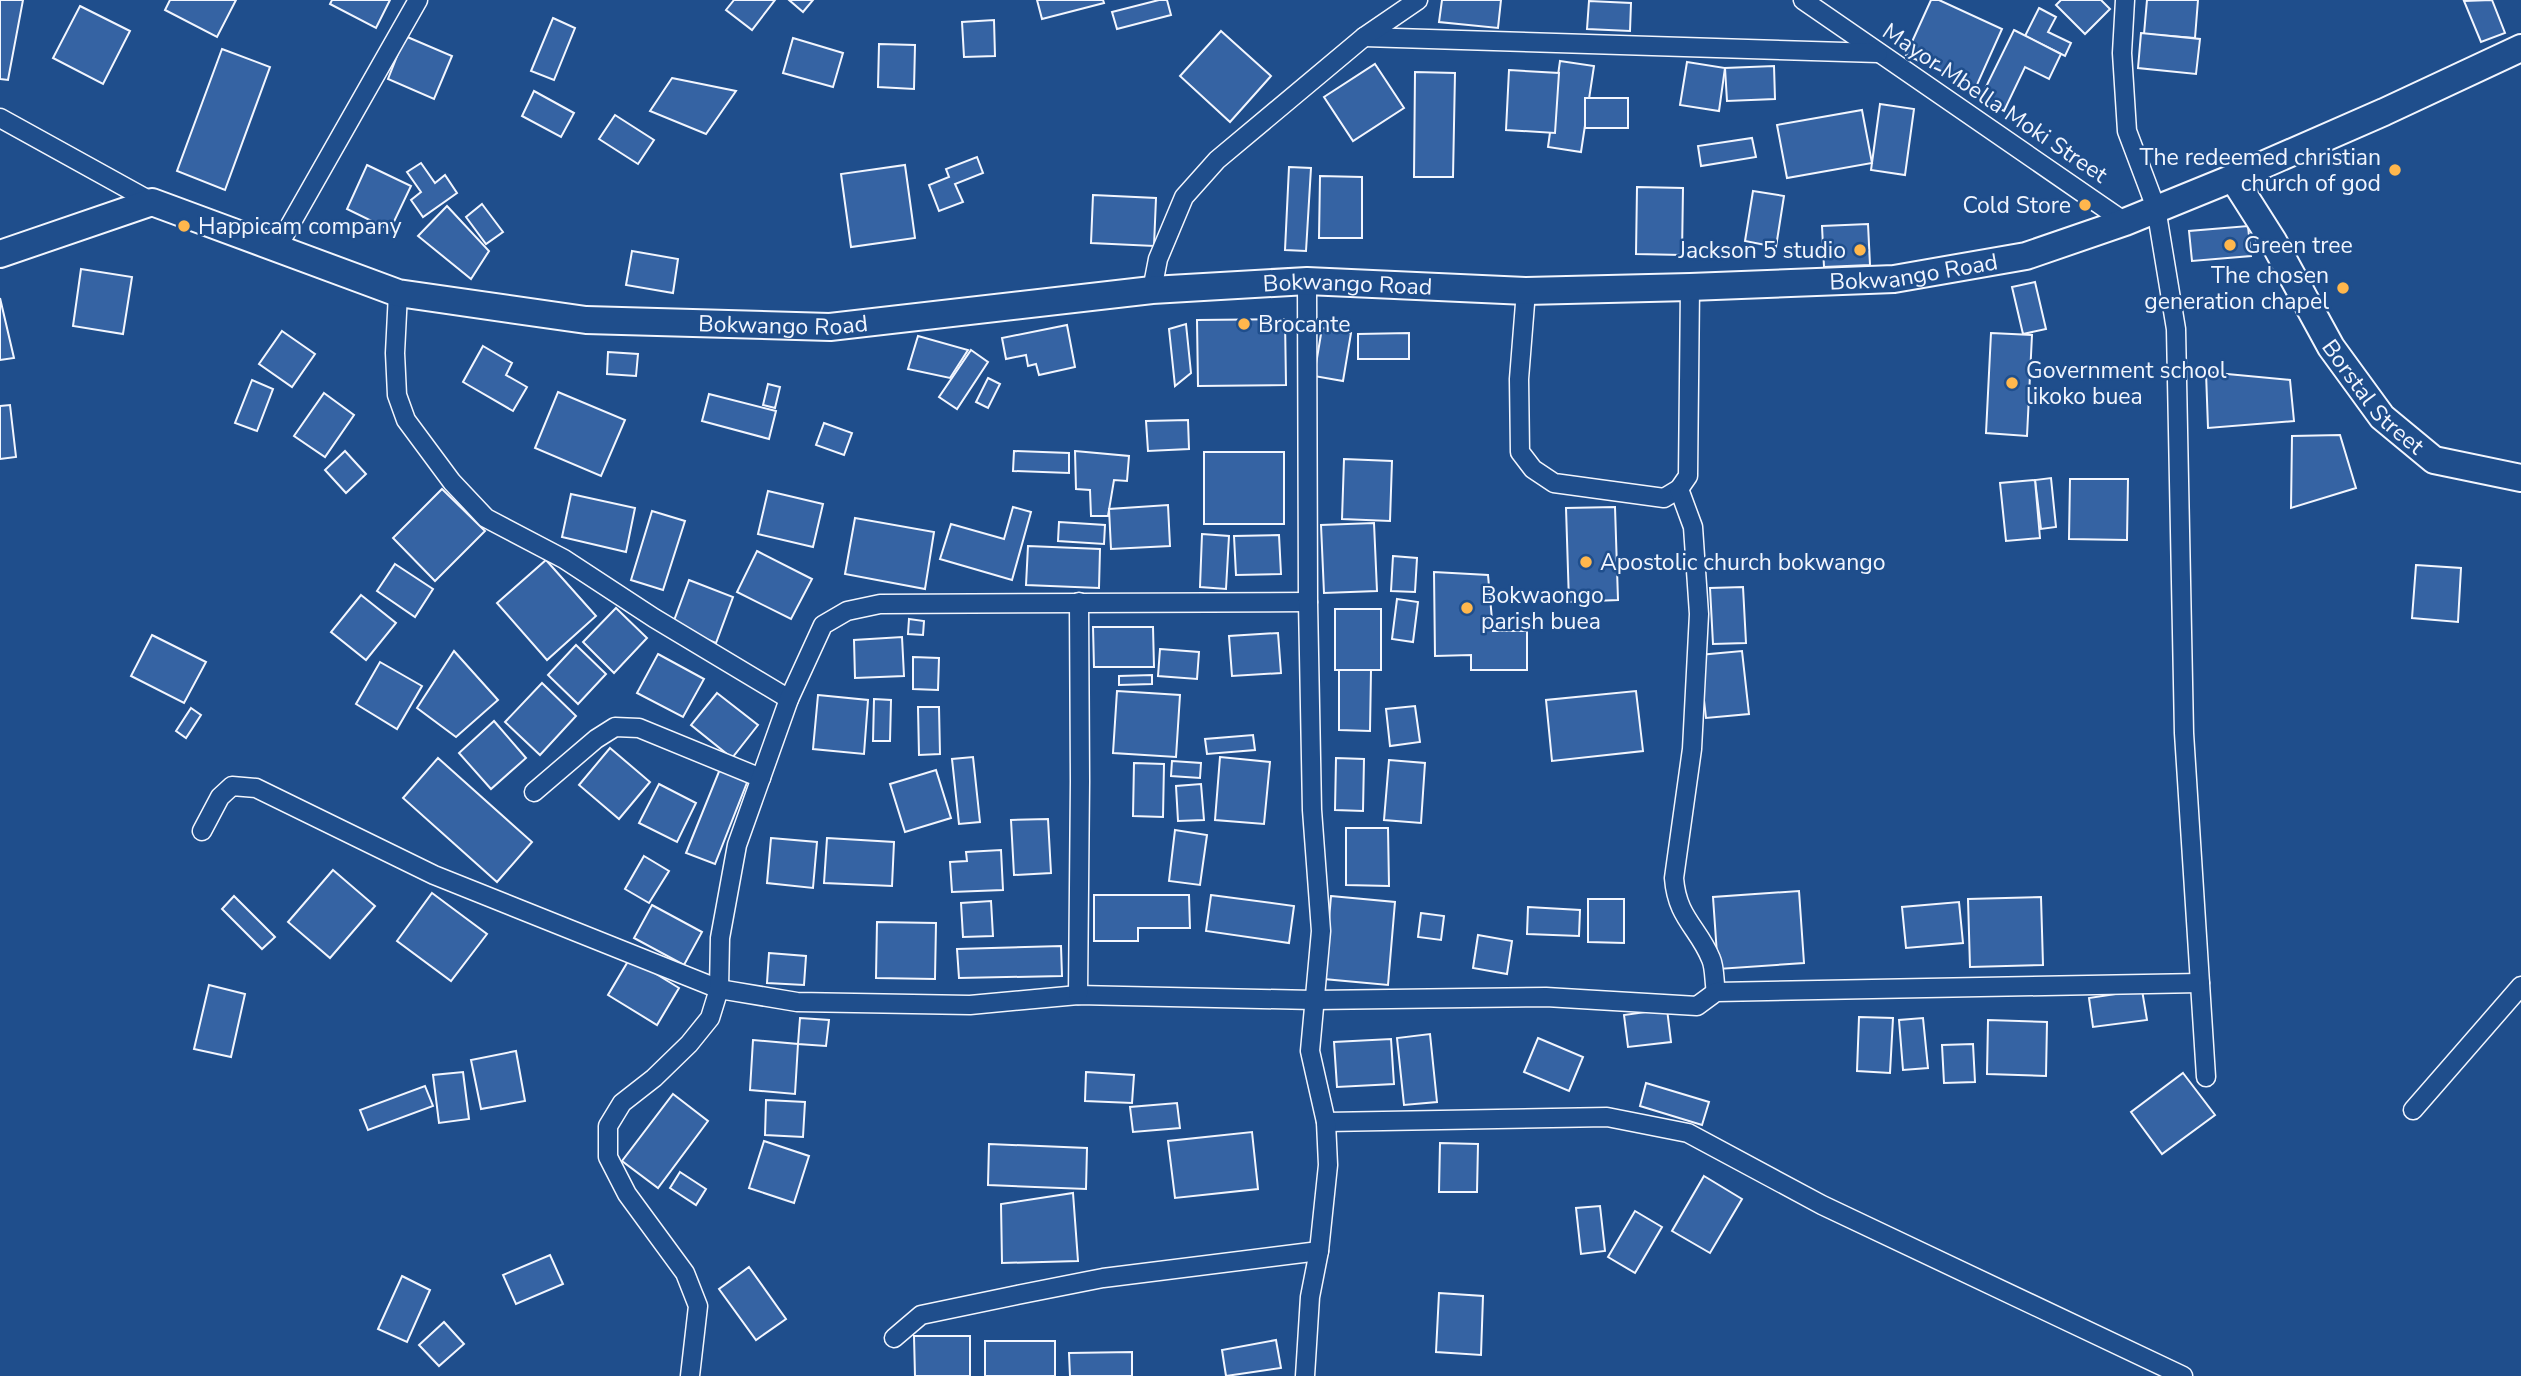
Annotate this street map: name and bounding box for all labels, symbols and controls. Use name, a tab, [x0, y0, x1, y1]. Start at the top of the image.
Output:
street label: Mayor Mbella Moki Street	[1876, 16, 2114, 191]
place label: The redeemed christian church of god	[2140, 142, 2381, 199]
marker: The redeemed christian church of god	[2387, 162, 2403, 178]
place label: Cold Store	[1962, 190, 2071, 221]
marker: Cold Store	[2077, 197, 2093, 213]
place label: Happicam company	[198, 211, 402, 242]
marker: Happicam company	[176, 218, 192, 234]
place label: Green tree	[2244, 230, 2353, 261]
place label: Jackson 5 studio	[1677, 235, 1846, 266]
marker: Green tree	[2222, 237, 2238, 253]
marker: Jackson 5 studio	[1852, 242, 1868, 258]
street label: Bokwango Road	[1829, 246, 2000, 297]
place label: The chosen generation chapel	[2144, 260, 2329, 317]
street label: Bokwango Road	[1262, 265, 1433, 302]
marker: The chosen generation chapel	[2335, 280, 2351, 296]
street label: Bokwango Road	[698, 307, 869, 342]
place label: Brocante	[1258, 309, 1350, 340]
marker: Brocante	[1236, 316, 1252, 332]
street label: Borstal Street	[2315, 333, 2432, 462]
place label: Government school likoko buea	[2026, 355, 2227, 412]
marker: Government school likoko buea	[2004, 375, 2020, 391]
place label: Apostolic church bokwango	[1600, 547, 1886, 578]
marker: Apostolic church bokwango	[1578, 554, 1594, 570]
place label: Bokwaongo parish buea	[1481, 580, 1604, 637]
marker: Bokwaongo parish buea	[1459, 600, 1475, 616]

